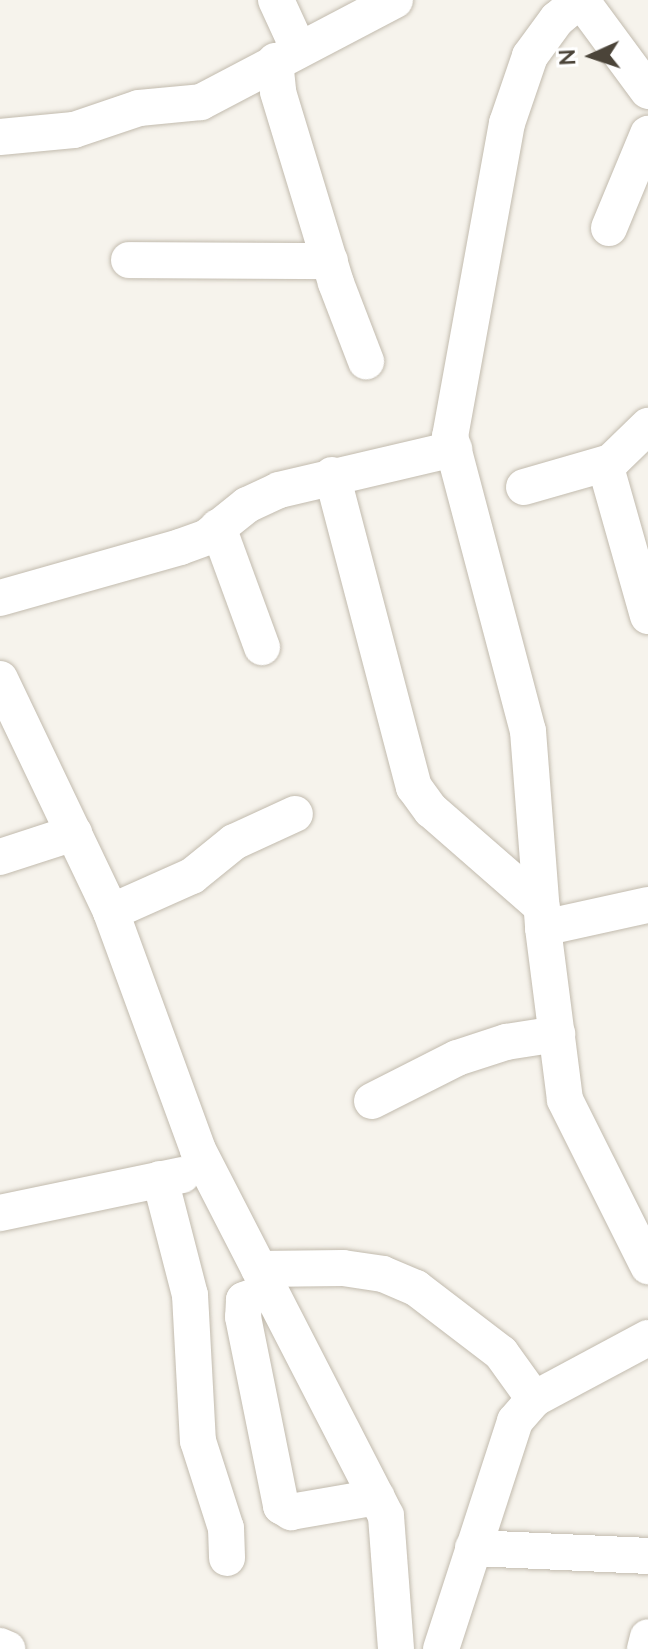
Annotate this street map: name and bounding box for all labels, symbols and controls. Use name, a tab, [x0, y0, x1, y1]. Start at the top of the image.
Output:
north arrow	[552, 16, 632, 96]
text: N	[553, 48, 583, 66]

